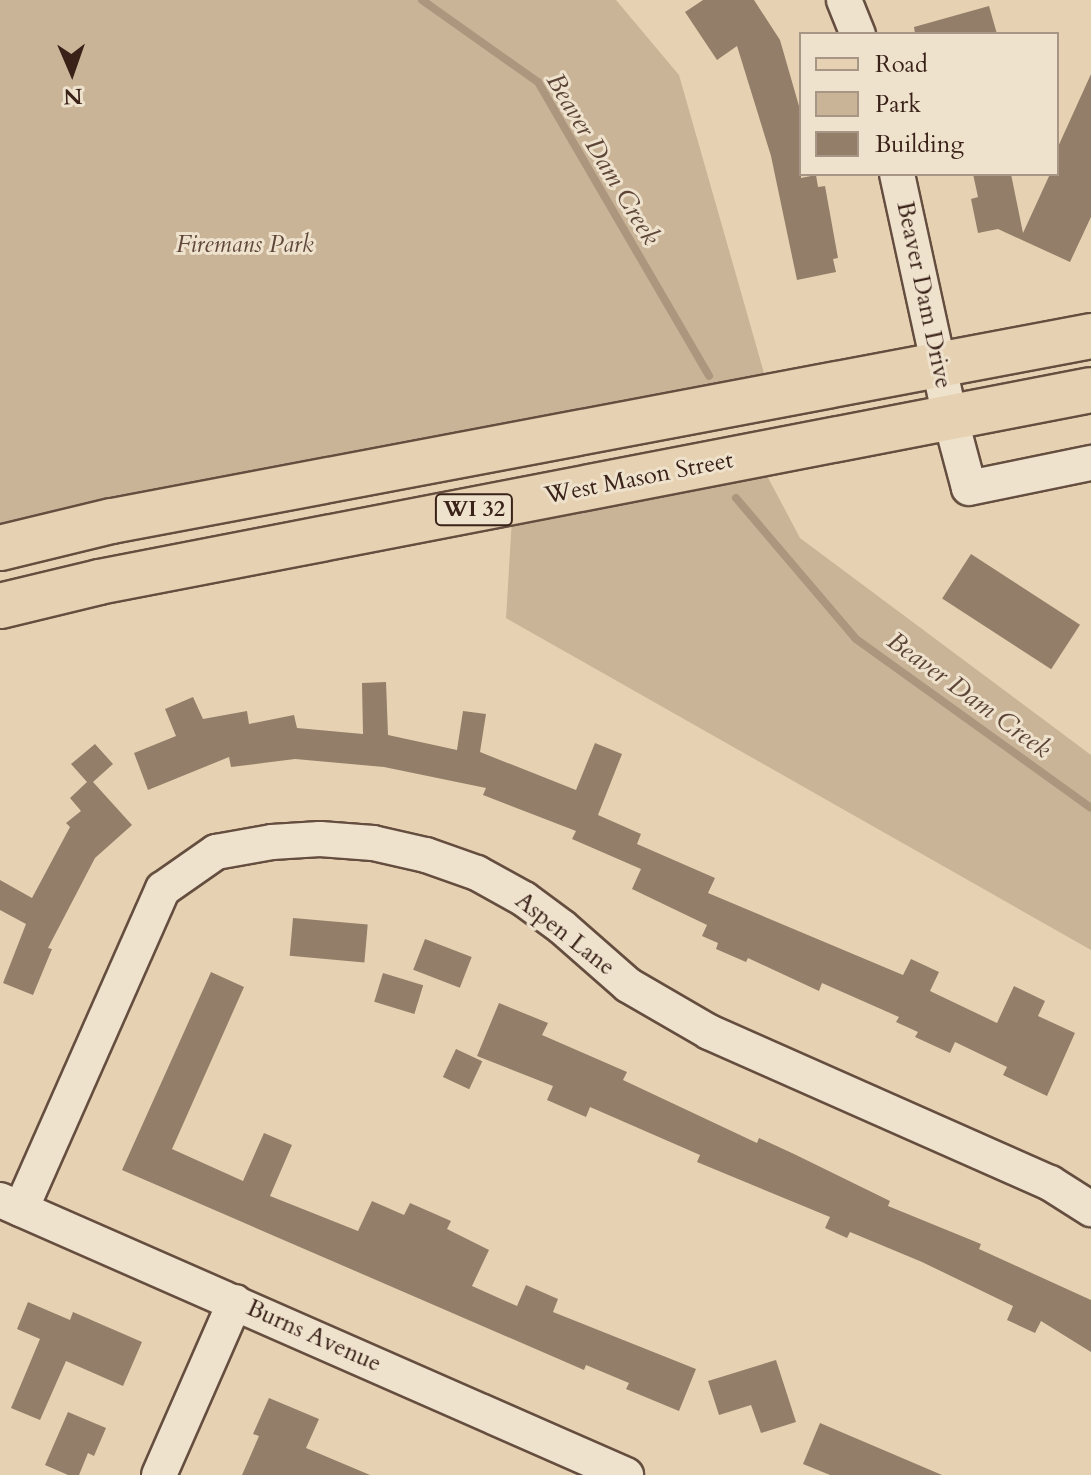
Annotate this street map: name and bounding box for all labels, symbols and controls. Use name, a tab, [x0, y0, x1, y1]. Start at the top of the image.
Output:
north arrow	[32, 32, 112, 112]
legend	[799, 32, 1059, 176]
text: Road	[875, 48, 928, 81]
water label: Beaver Dam Creek	[539, 67, 667, 251]
text: N	[63, 81, 83, 111]
text: Park	[875, 88, 921, 121]
text: Building	[875, 128, 964, 161]
street label: Beaver Dam Drive	[890, 199, 958, 391]
park label: Firemans Park	[176, 231, 314, 259]
street label: West Mason Street	[542, 446, 736, 510]
road number: WI 32	[434, 492, 514, 528]
water label: Beaver Dam Creek	[881, 625, 1057, 765]
street label: Aspen Lane	[510, 886, 620, 982]
street label: Burns Avenue	[242, 1294, 386, 1378]

